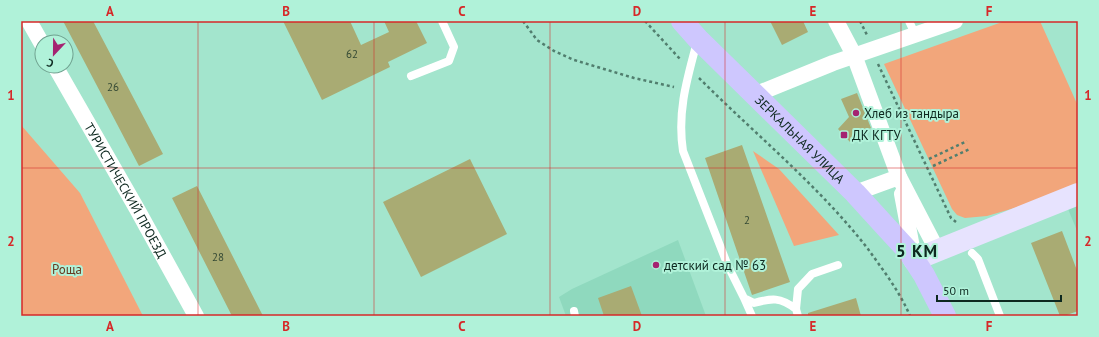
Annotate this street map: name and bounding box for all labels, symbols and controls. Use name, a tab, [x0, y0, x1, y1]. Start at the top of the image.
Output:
text: A	[106, 3, 114, 20]
text: B	[282, 3, 290, 20]
text: C	[458, 3, 466, 20]
text: D	[633, 3, 641, 20]
text: E	[810, 3, 817, 20]
text: F	[986, 3, 993, 20]
north arrow	[34, 34, 74, 74]
house number: 62	[346, 47, 358, 61]
text: С	[45, 56, 56, 71]
house number: 26	[107, 80, 119, 94]
text: 1	[7, 87, 15, 104]
text: 1	[1084, 87, 1092, 104]
street label: ЗЕРКАЛЬНАЯ УЛИЦА	[751, 91, 849, 187]
place label: Хлеб из тандыра	[864, 105, 959, 122]
marker: Хлеб из тандыра	[851, 108, 861, 118]
street label: ТУРИСТИЧЕСКИЙ ПРОЕЗД	[81, 120, 171, 261]
place label: ДК КГТУ	[852, 127, 901, 144]
marker: ДК КГТУ	[839, 130, 849, 140]
house number: 2	[744, 213, 750, 227]
text: 2	[7, 233, 15, 250]
text: 2	[1084, 233, 1092, 250]
district label: 5 КМ	[896, 240, 938, 262]
house number: 28	[212, 250, 224, 264]
place label: детский сад № 63	[664, 257, 766, 274]
marker: детский сад № 63	[651, 260, 661, 270]
park label: Роща	[52, 261, 82, 278]
scale bar	[937, 277, 1061, 303]
text: 50 m	[943, 283, 969, 298]
text: A	[106, 318, 114, 335]
text: B	[282, 318, 290, 335]
text: C	[458, 318, 466, 335]
text: D	[633, 318, 641, 335]
text: E	[810, 318, 817, 335]
text: F	[986, 318, 993, 335]

